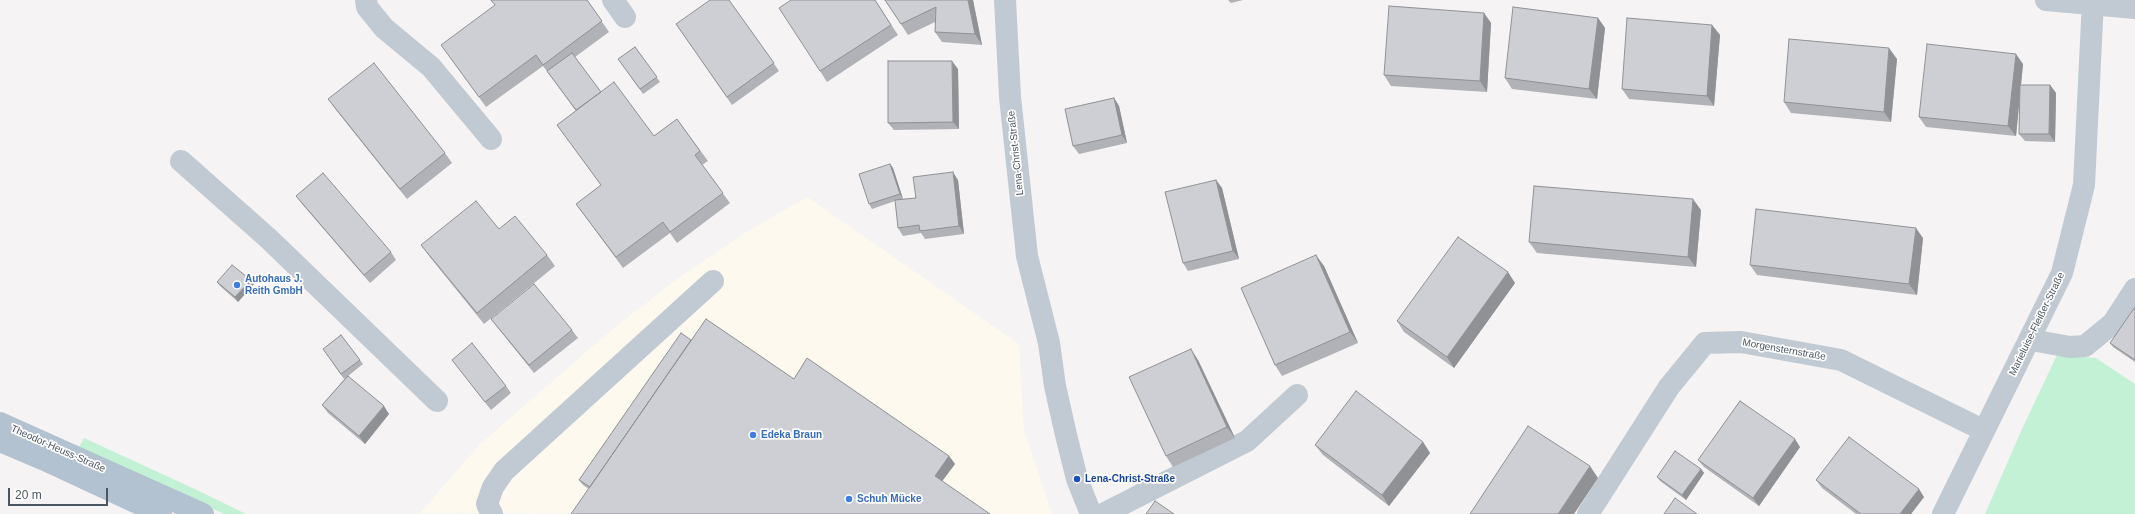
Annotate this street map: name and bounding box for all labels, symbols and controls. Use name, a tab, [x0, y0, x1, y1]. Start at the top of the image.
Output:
street label: Lena-Christ-Straße	[1006, 110, 1026, 196]
street label: Marieluise-Fleißer-Straße	[2007, 270, 2067, 378]
place label: Autohaus J. Reith GmbH	[245, 273, 303, 296]
marker: Autohaus J. Reith GmbH	[232, 280, 242, 290]
street label: Morgensternstraße	[1741, 337, 1827, 363]
street label: Theodor-Heuss-Straße	[9, 423, 107, 475]
place label: Edeka Braun	[761, 429, 822, 441]
marker: Edeka Braun	[748, 430, 758, 440]
place label: Lena-Christ-Straße	[1085, 473, 1175, 485]
marker: Lena-Christ-Straße	[1072, 474, 1082, 484]
scale bar	[10, 480, 110, 506]
text: 20 m	[15, 488, 42, 502]
place label: Schuh Mücke	[857, 493, 921, 505]
marker: Schuh Mücke	[844, 494, 854, 504]

